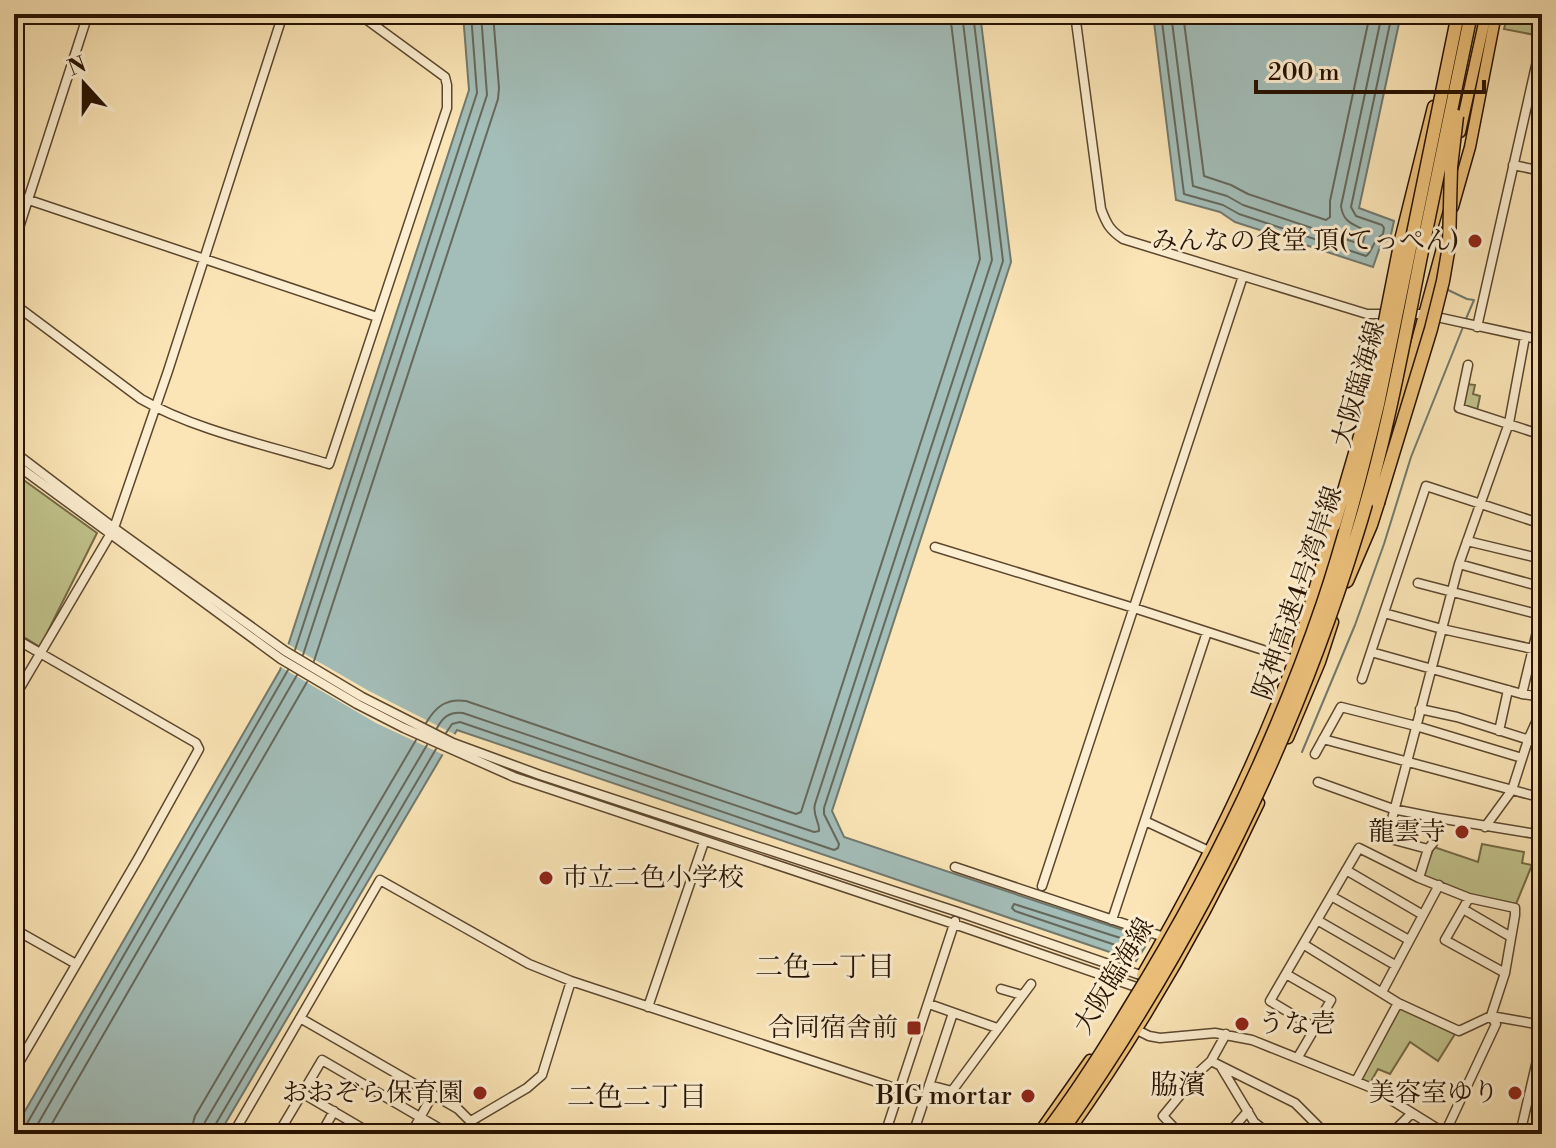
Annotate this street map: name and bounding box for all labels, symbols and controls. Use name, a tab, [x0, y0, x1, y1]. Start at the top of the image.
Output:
north arrow	[44, 44, 124, 124]
scale bar	[1256, 44, 1484, 94]
text: N	[64, 51, 91, 82]
text: 200 m	[1268, 58, 1339, 88]
place label: みんなの食堂 頂(てっぺん)	[1152, 225, 1459, 257]
marker: みんなの食堂 頂(てっぺん)	[1466, 232, 1484, 250]
street label: 大阪臨海線	[1326, 317, 1392, 451]
street label: 阪神高速4号湾岸線	[1246, 482, 1350, 704]
place label: 龍雲寺	[1368, 816, 1446, 848]
marker: 龍雲寺	[1453, 823, 1471, 841]
place label: 市立二色小学校	[562, 862, 744, 894]
marker: 市立二色小学校	[537, 869, 555, 887]
street label: 大阪臨海線	[1067, 912, 1161, 1040]
district label: 二色一丁目	[755, 950, 895, 985]
place label: うな壱	[1258, 1008, 1336, 1040]
place label: 合同宿舎前	[768, 1012, 898, 1044]
marker: うな壱	[1233, 1015, 1251, 1033]
marker: 合同宿舎前	[905, 1019, 923, 1037]
district label: 脇濱	[1150, 1068, 1206, 1103]
place label: おおぞら保育園	[282, 1077, 464, 1109]
place label: 美容室ゆり	[1369, 1077, 1499, 1109]
district label: 二色二丁目	[567, 1080, 707, 1115]
place label: BIG mortar	[875, 1080, 1012, 1112]
marker: おおぞら保育園	[471, 1084, 489, 1102]
marker: 美容室ゆり	[1506, 1084, 1524, 1102]
marker: BIG mortar	[1019, 1087, 1037, 1105]

